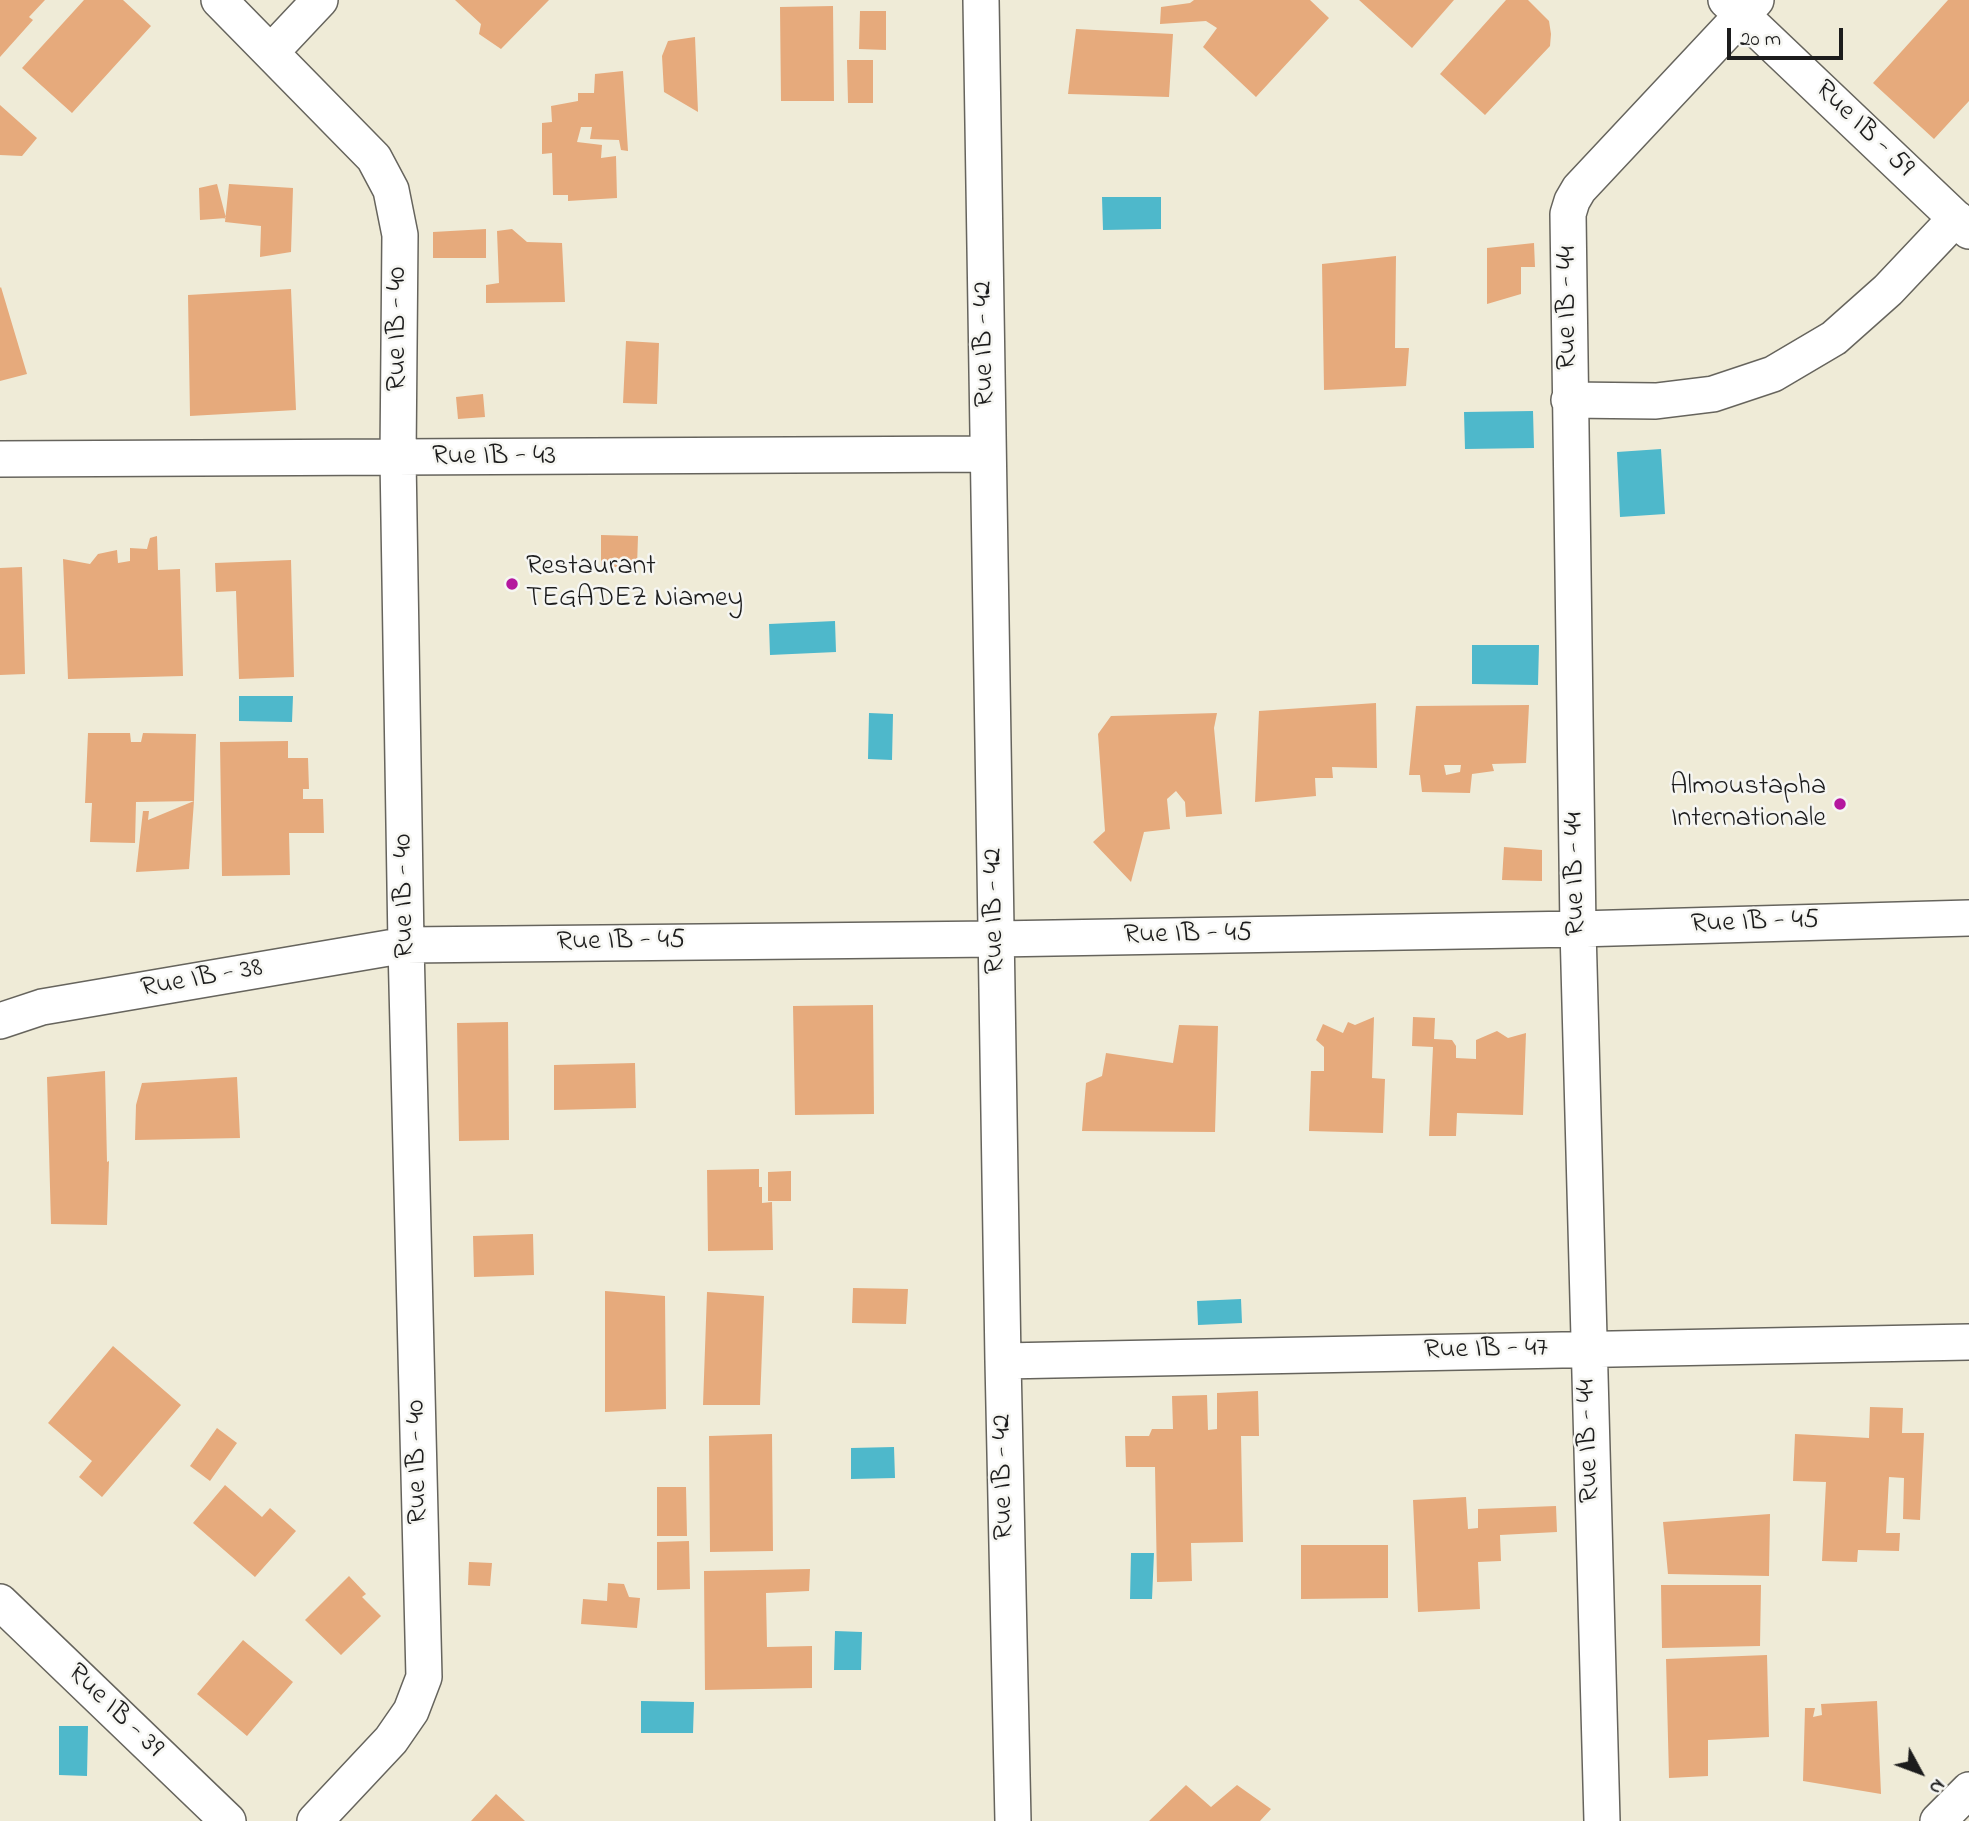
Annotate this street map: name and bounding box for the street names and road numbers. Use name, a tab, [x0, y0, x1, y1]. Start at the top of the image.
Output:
street label: Rue IB - 59	[1806, 74, 1920, 186]
street label: Rue IB - 44	[1552, 246, 1586, 370]
street label: Rue IB - 40	[382, 267, 416, 391]
street label: Rue IB - 42	[968, 281, 1004, 407]
street label: Rue IB - 43	[432, 441, 556, 475]
street label: Rue IB - 44	[1559, 812, 1595, 936]
street label: Rue IB - 40	[388, 833, 424, 959]
street label: Rue IB - 42	[978, 848, 1014, 974]
street label: Rue IB - 45	[1690, 905, 1820, 943]
street label: Rue IB - 45	[1123, 918, 1253, 954]
street label: Rue IB - 45	[556, 925, 686, 961]
street label: Rue IB - 38	[139, 953, 265, 1007]
street label: Rue IB - 47	[1424, 1333, 1548, 1369]
street label: Rue IB - 44	[1571, 1378, 1609, 1504]
street label: Rue IB - 40	[401, 1399, 437, 1525]
street label: Rue IB - 42	[987, 1414, 1023, 1540]
street label: Rue IB - 39	[59, 1658, 169, 1766]

